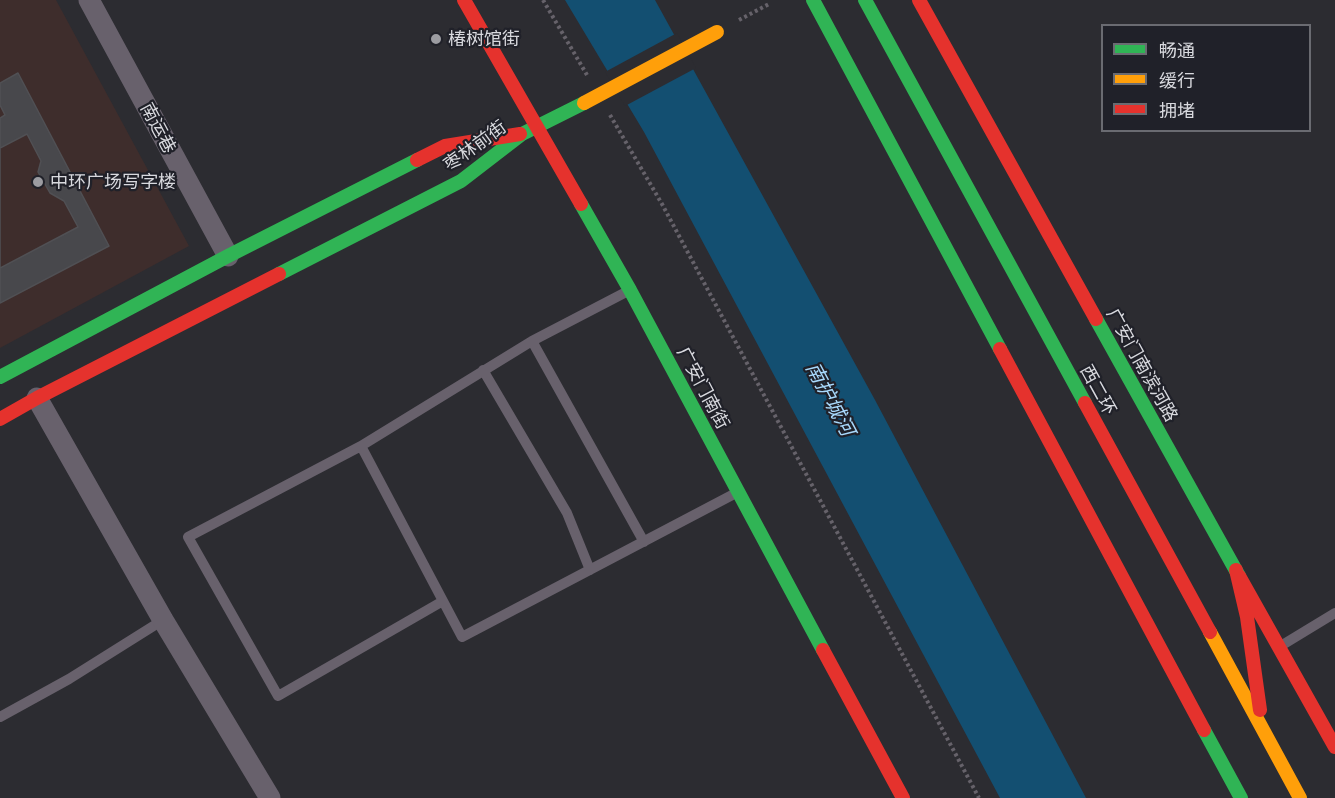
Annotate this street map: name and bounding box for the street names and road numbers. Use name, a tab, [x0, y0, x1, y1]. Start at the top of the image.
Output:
street label: 南运巷	[136, 99, 180, 157]
street label: 枣林前街	[440, 116, 510, 176]
street label: 广安门南滨河路	[1102, 305, 1182, 425]
street label: 广安门南街	[672, 343, 734, 433]
street label: 西二环	[1075, 361, 1121, 419]

